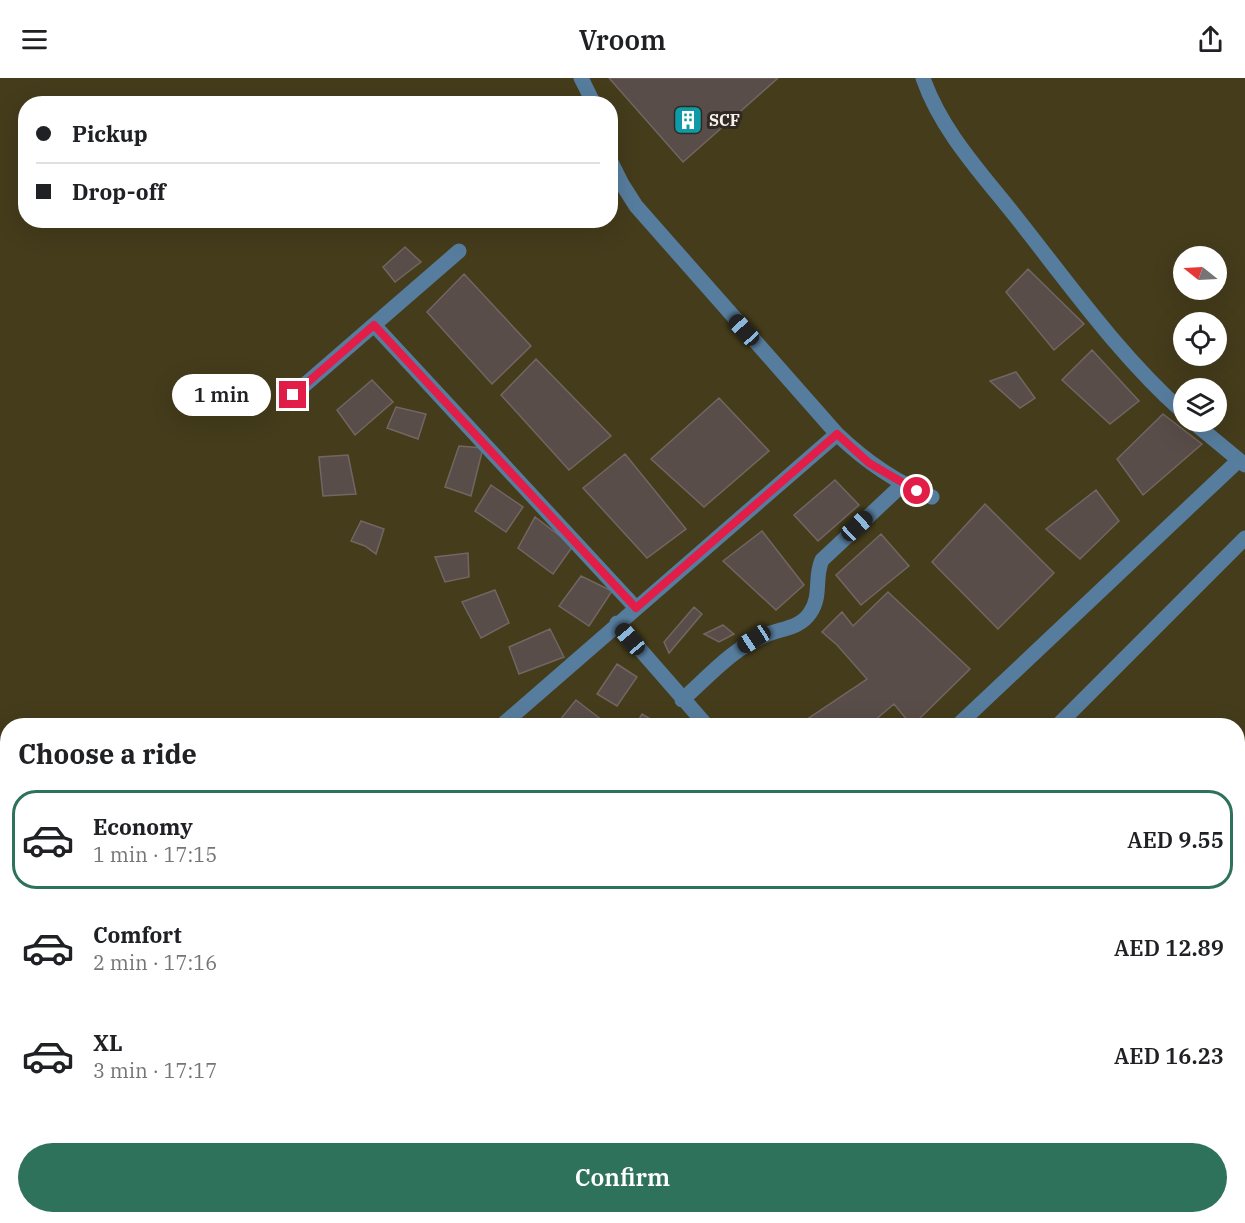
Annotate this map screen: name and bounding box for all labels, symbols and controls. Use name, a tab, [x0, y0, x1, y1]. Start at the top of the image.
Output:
text: Vroom	[579, 22, 666, 57]
icon: menu	[18, 23, 51, 56]
icon: share	[1194, 23, 1227, 56]
building icon: SCF	[672, 104, 704, 136]
place label: SCF	[709, 110, 740, 130]
text: Pickup	[72, 119, 148, 148]
text: Drop-off	[72, 177, 166, 206]
north arrow	[1173, 246, 1227, 300]
map controls	[1173, 246, 1227, 432]
car	[725, 311, 763, 349]
button: locate	[1173, 312, 1227, 366]
callout: 1 min	[173, 374, 272, 416]
button: layers	[1173, 378, 1227, 432]
text: 1 min	[194, 381, 249, 408]
route end	[279, 381, 306, 408]
route start	[903, 477, 930, 504]
car	[838, 507, 876, 545]
car	[612, 619, 648, 659]
car	[734, 622, 774, 656]
text: Choose a ride	[18, 736, 197, 771]
text: Economy	[93, 812, 193, 841]
icon: car	[21, 813, 75, 867]
text: AED 9.55	[1127, 825, 1224, 854]
text: 1 min · 17:15	[93, 841, 217, 868]
text: Comfort	[93, 920, 182, 949]
icon: car	[21, 921, 75, 975]
text: AED 12.89	[1114, 933, 1224, 962]
text: 2 min · 17:16	[93, 949, 217, 976]
text: XL	[93, 1028, 123, 1057]
icon: car	[21, 1029, 75, 1083]
text: AED 16.23	[1114, 1041, 1224, 1070]
text: 3 min · 17:17	[93, 1057, 217, 1084]
button: Confirm	[18, 1143, 1227, 1212]

